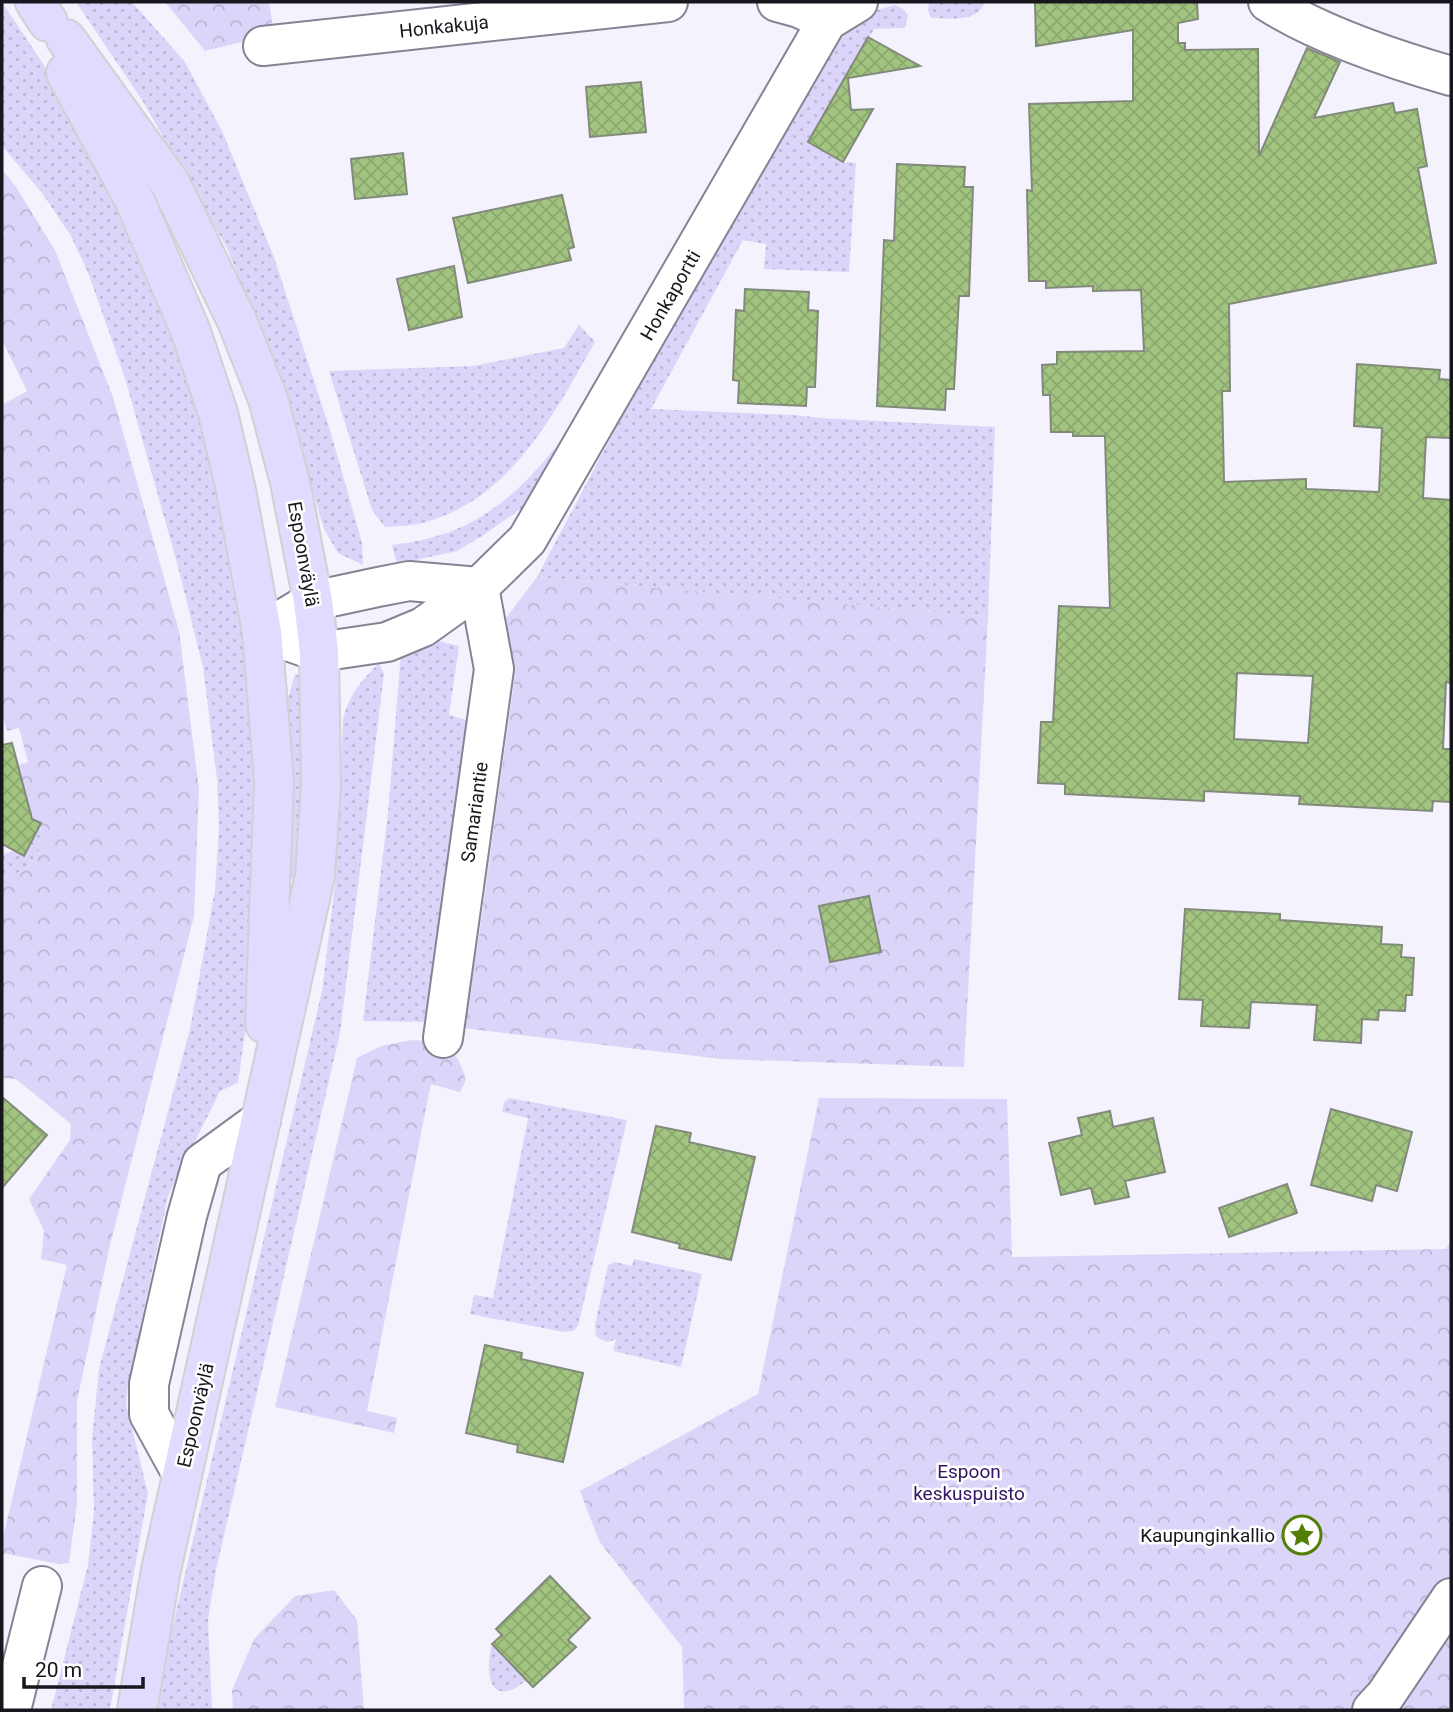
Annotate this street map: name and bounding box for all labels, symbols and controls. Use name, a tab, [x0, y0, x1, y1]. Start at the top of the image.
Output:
street label: Honkakuja	[398, 10, 490, 43]
street label: Honkaportti	[635, 246, 705, 344]
street label: Espoonväylä	[283, 500, 324, 609]
street label: Samariantie	[456, 760, 493, 864]
street label: Espoonväylä	[172, 1361, 219, 1470]
park label: Espoon keskuspuisto	[913, 1460, 1025, 1505]
place icon: Kaupunginkallio	[1281, 1514, 1323, 1556]
place label: Kaupunginkallio	[1140, 1524, 1275, 1547]
scale bar	[24, 1646, 144, 1690]
text: 20 m	[35, 1658, 82, 1682]

